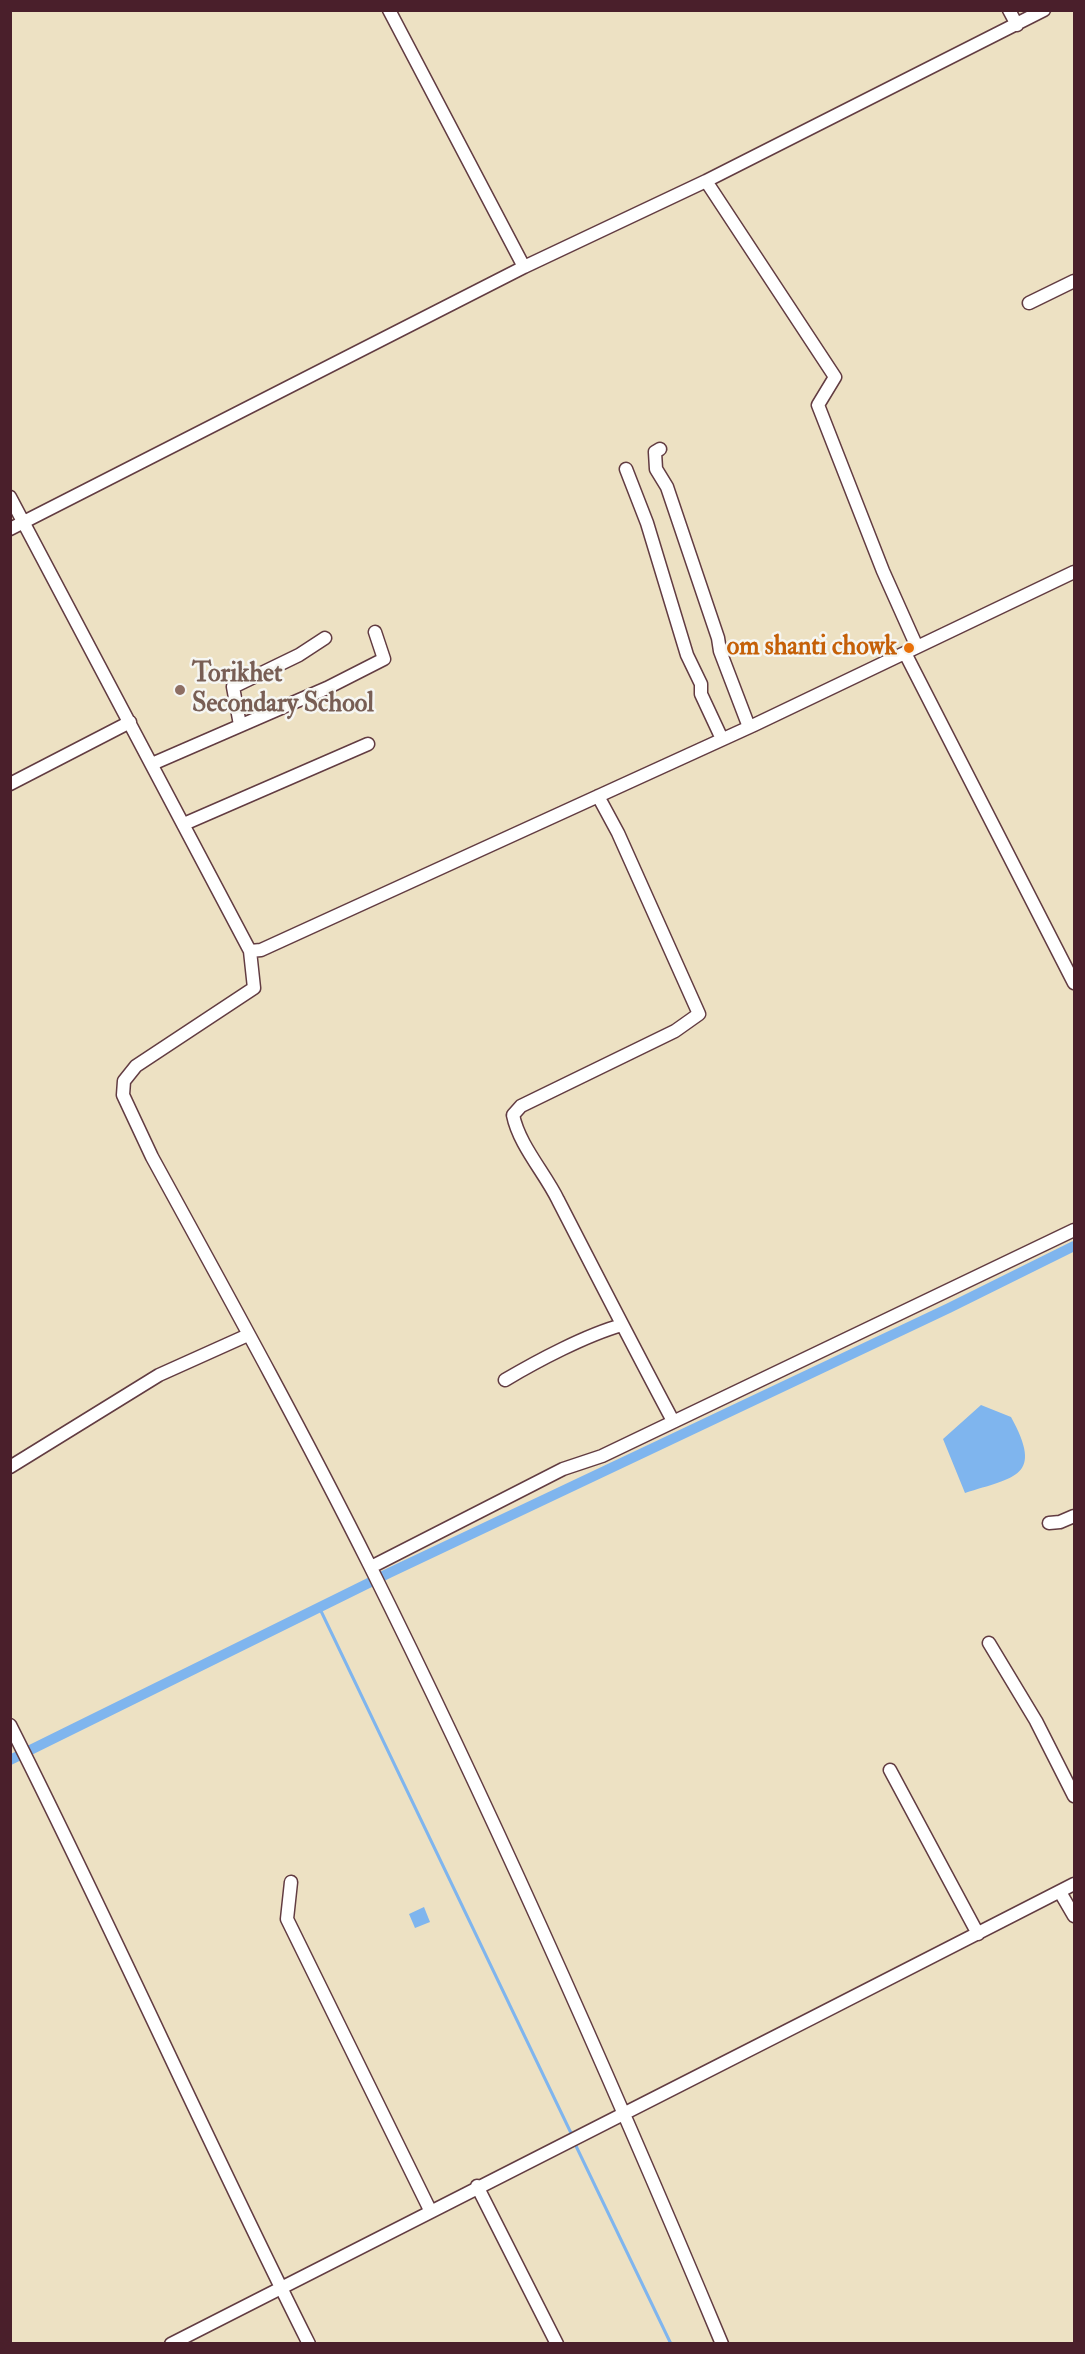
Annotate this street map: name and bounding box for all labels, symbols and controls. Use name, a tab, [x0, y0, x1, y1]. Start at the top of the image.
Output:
place label: om shanti chowk	[727, 632, 897, 664]
marker: om shanti chowk	[902, 641, 916, 655]
place label: Torikhet Secondary School	[192, 659, 374, 720]
marker: Torikhet Secondary School	[173, 683, 187, 697]

